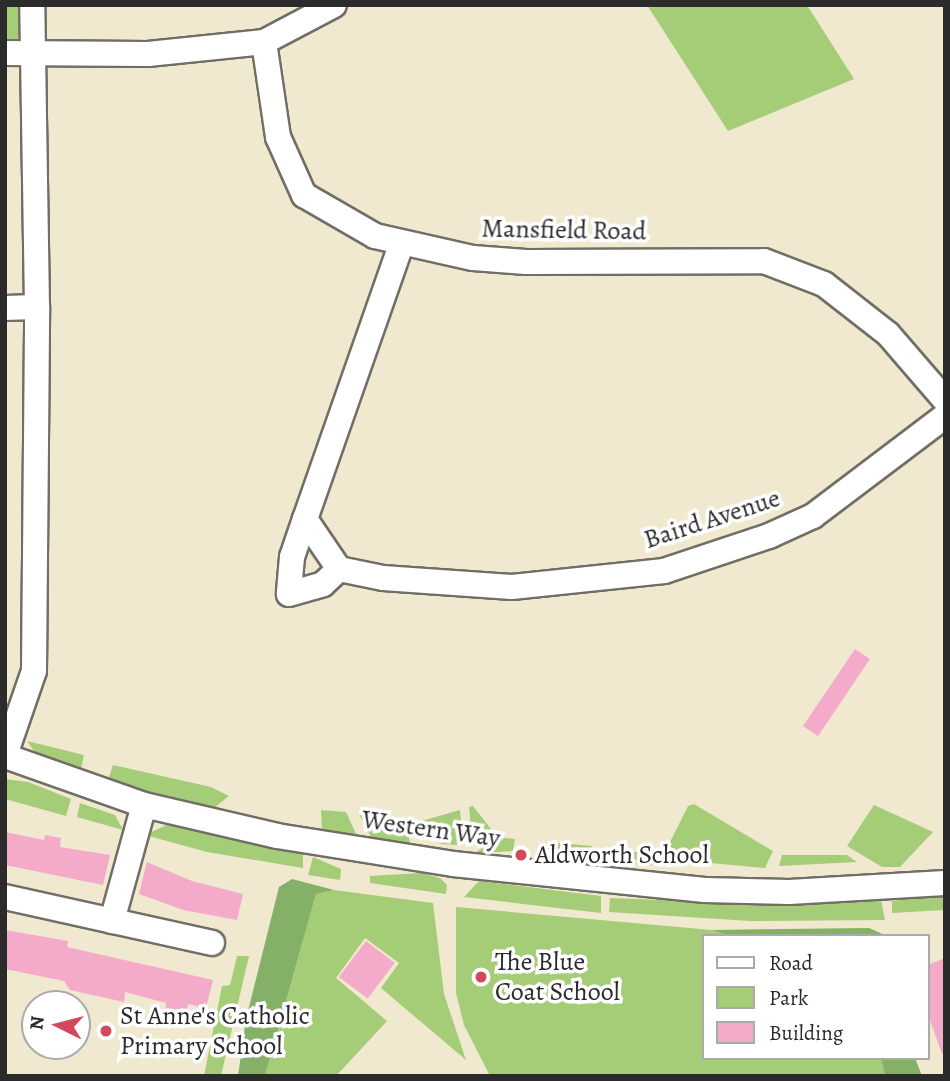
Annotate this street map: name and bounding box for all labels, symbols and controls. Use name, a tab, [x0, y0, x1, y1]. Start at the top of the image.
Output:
street label: Mansfield Road	[481, 213, 647, 247]
street label: Baird Avenue	[640, 482, 784, 556]
street label: Western Way	[360, 804, 502, 854]
place label: Aldworth School	[535, 839, 709, 871]
marker: Aldworth School	[513, 847, 529, 863]
legend	[702, 934, 929, 1060]
place label: The Blue Coat School	[495, 946, 620, 1007]
text: Road	[769, 949, 813, 977]
marker: The Blue Coat School	[473, 969, 489, 985]
text: Park	[769, 984, 808, 1012]
north arrow	[21, 990, 91, 1060]
place label: St Anne's Catholic Primary School	[120, 1000, 310, 1062]
text: N	[23, 1015, 51, 1031]
text: Building	[769, 1019, 843, 1047]
marker: St Anne's Catholic Primary School	[98, 1023, 114, 1039]

